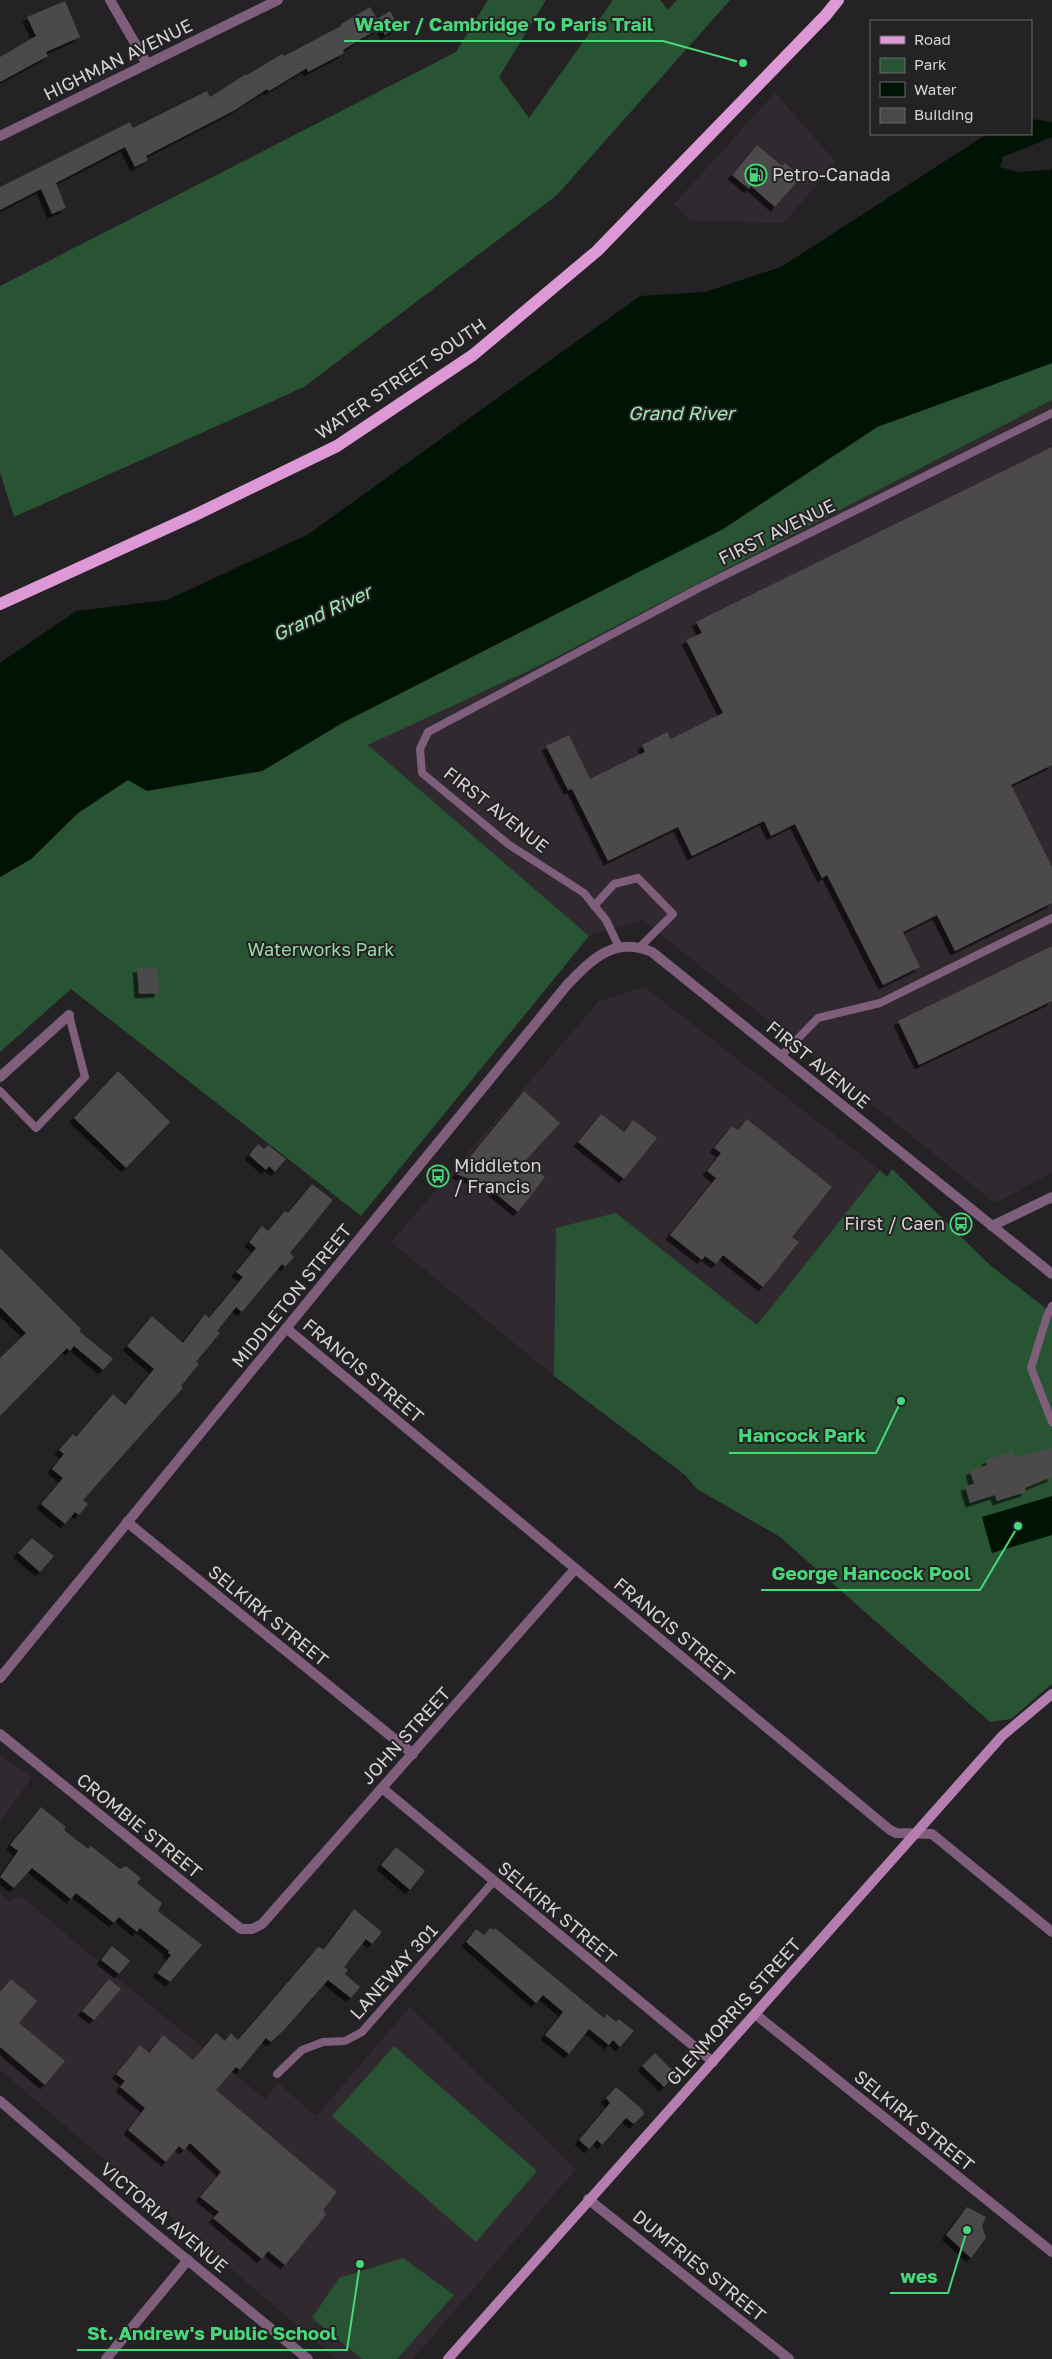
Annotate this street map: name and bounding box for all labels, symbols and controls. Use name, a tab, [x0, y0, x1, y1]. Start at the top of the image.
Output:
callout: Water / Cambridge To Paris Trail	[344, 7, 663, 41]
text: Water / Cambridge To Paris Trail	[355, 12, 653, 35]
street label: HIGHMAN AVENUE	[40, 14, 196, 105]
legend	[870, 20, 1032, 135]
text: Road	[914, 30, 951, 48]
text: Park	[914, 55, 947, 73]
text: Water	[914, 80, 957, 98]
text: Building	[914, 105, 974, 123]
fuel station icon: Petro-Canada	[744, 163, 768, 187]
place label: Petro-Canada	[772, 163, 891, 185]
street label: WATER STREET SOUTH	[311, 313, 490, 444]
water label: Grand River	[628, 401, 737, 424]
street label: FIRST AVENUE	[715, 493, 838, 569]
water label: Grand River	[269, 579, 377, 645]
street label: FIRST AVENUE	[440, 761, 553, 857]
park label: Waterworks Park	[248, 938, 394, 960]
street label: FIRST AVENUE	[762, 1016, 875, 1113]
place label: Middleton / Francis	[454, 1154, 542, 1197]
bus stop icon: Middleton / Francis	[426, 1164, 450, 1188]
place label: First / Caen	[844, 1212, 945, 1234]
bus stop icon: First / Caen	[949, 1212, 973, 1236]
street label: MIDDLETON STREET	[227, 1219, 356, 1371]
street label: FRANCIS STREET	[299, 1313, 428, 1427]
callout: Hancock Park	[729, 1419, 876, 1453]
text: Hancock Park	[738, 1423, 866, 1446]
callout: George Hancock Pool	[761, 1556, 980, 1590]
street label: SELKIRK STREET	[204, 1560, 333, 1670]
text: George Hancock Pool	[771, 1561, 971, 1584]
street label: FRANCIS STREET	[610, 1572, 739, 1686]
street label: JOHN STREET	[356, 1682, 455, 1788]
street label: CROMBIE STREET	[73, 1768, 207, 1882]
street label: SELKIRK STREET	[494, 1856, 621, 1968]
street label: LANEWAY 301	[345, 1919, 442, 2023]
street label: GLENMORRIS STREET	[661, 1933, 805, 2090]
street label: SELKIRK STREET	[850, 2065, 979, 2175]
street label: VICTORIA AVENUE	[96, 2158, 233, 2277]
street label: DUMFRIES STREET	[629, 2205, 771, 2326]
callout: wes	[890, 2259, 948, 2293]
text: wes	[900, 2264, 938, 2287]
callout: St. Andrew's Public School	[77, 2316, 347, 2350]
text: St. Andrew's Public School	[87, 2321, 337, 2344]

